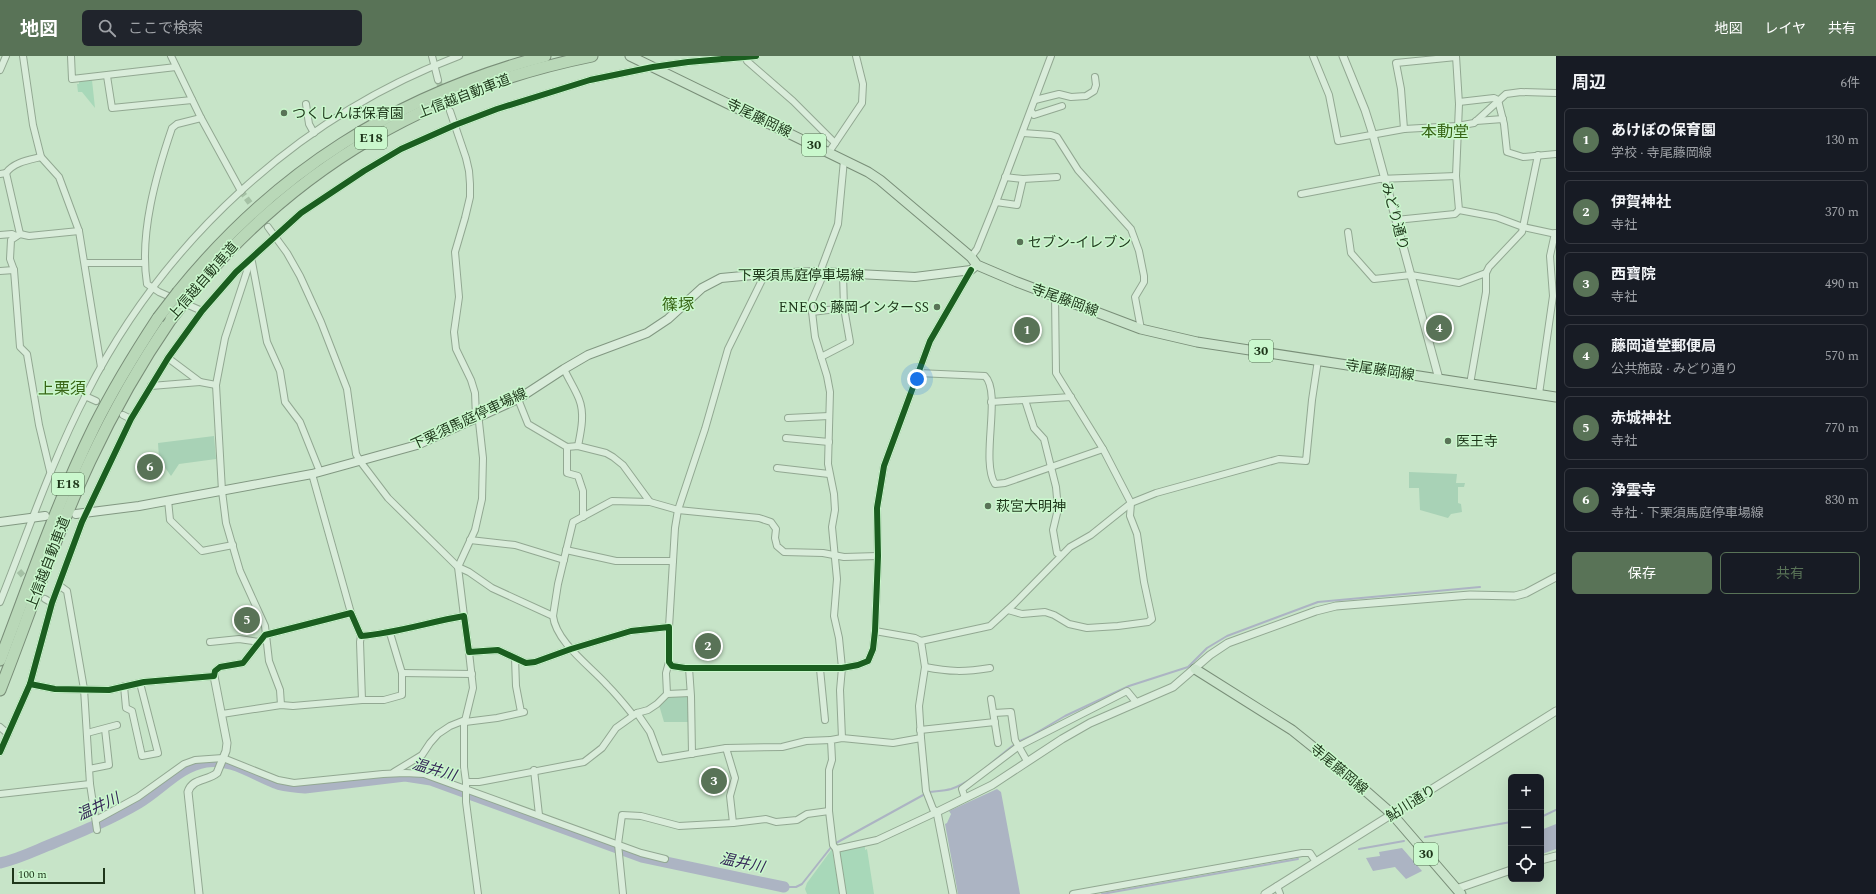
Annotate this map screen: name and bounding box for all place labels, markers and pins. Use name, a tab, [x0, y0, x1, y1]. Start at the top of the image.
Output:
place label: つくしんぼ保育園	[292, 103, 404, 124]
marker: つくしんぼ保育園	[279, 108, 289, 118]
place label: セブン-イレブン	[1028, 232, 1131, 253]
marker: セブン-イレブン	[1015, 237, 1025, 247]
place label: ENEOS 藤岡インターSS	[779, 297, 929, 318]
marker: ENEOS 藤岡インターSS	[932, 302, 942, 312]
pin: 4	[1426, 313, 1452, 343]
pin: 1	[1014, 315, 1040, 345]
place label: 医王寺	[1456, 431, 1498, 452]
marker: 医王寺	[1443, 436, 1453, 446]
pin: 6	[137, 452, 163, 482]
place label: 萩宮大明神	[996, 496, 1066, 517]
marker: 萩宮大明神	[983, 501, 993, 511]
pin: 5	[234, 605, 260, 635]
pin: 2	[695, 631, 721, 661]
pin: 3	[701, 766, 727, 796]

